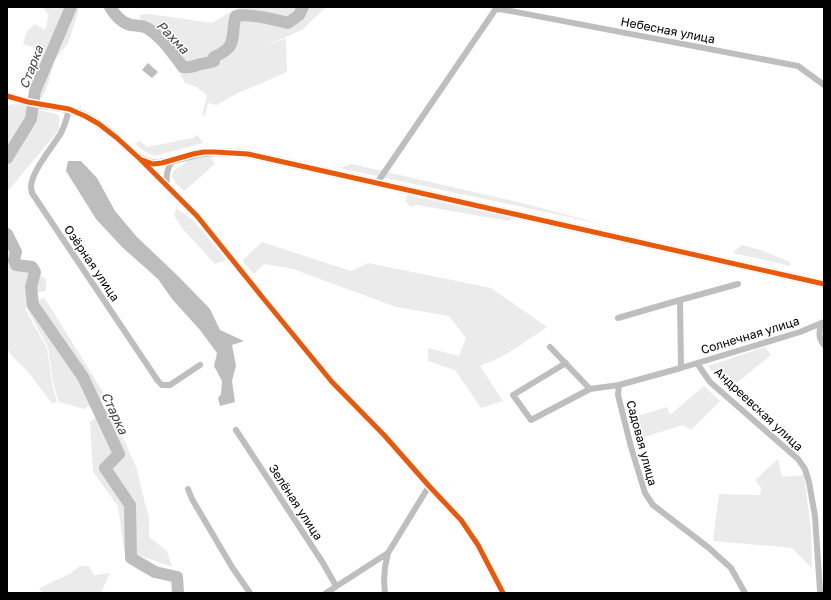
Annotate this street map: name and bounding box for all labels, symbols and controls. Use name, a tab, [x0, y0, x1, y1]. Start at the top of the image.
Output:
street label: Небесная улица	[620, 13, 716, 47]
water label: Рахма	[153, 17, 193, 57]
water label: Старка	[15, 43, 47, 91]
street label: Озёрная улица	[61, 222, 123, 304]
street label: Солнечная улица	[699, 313, 801, 357]
street label: Андреевская улица	[712, 364, 806, 454]
water label: Старка	[98, 389, 132, 437]
street label: Садовая улица	[623, 399, 661, 487]
street label: Зелёная улица	[266, 461, 326, 543]

